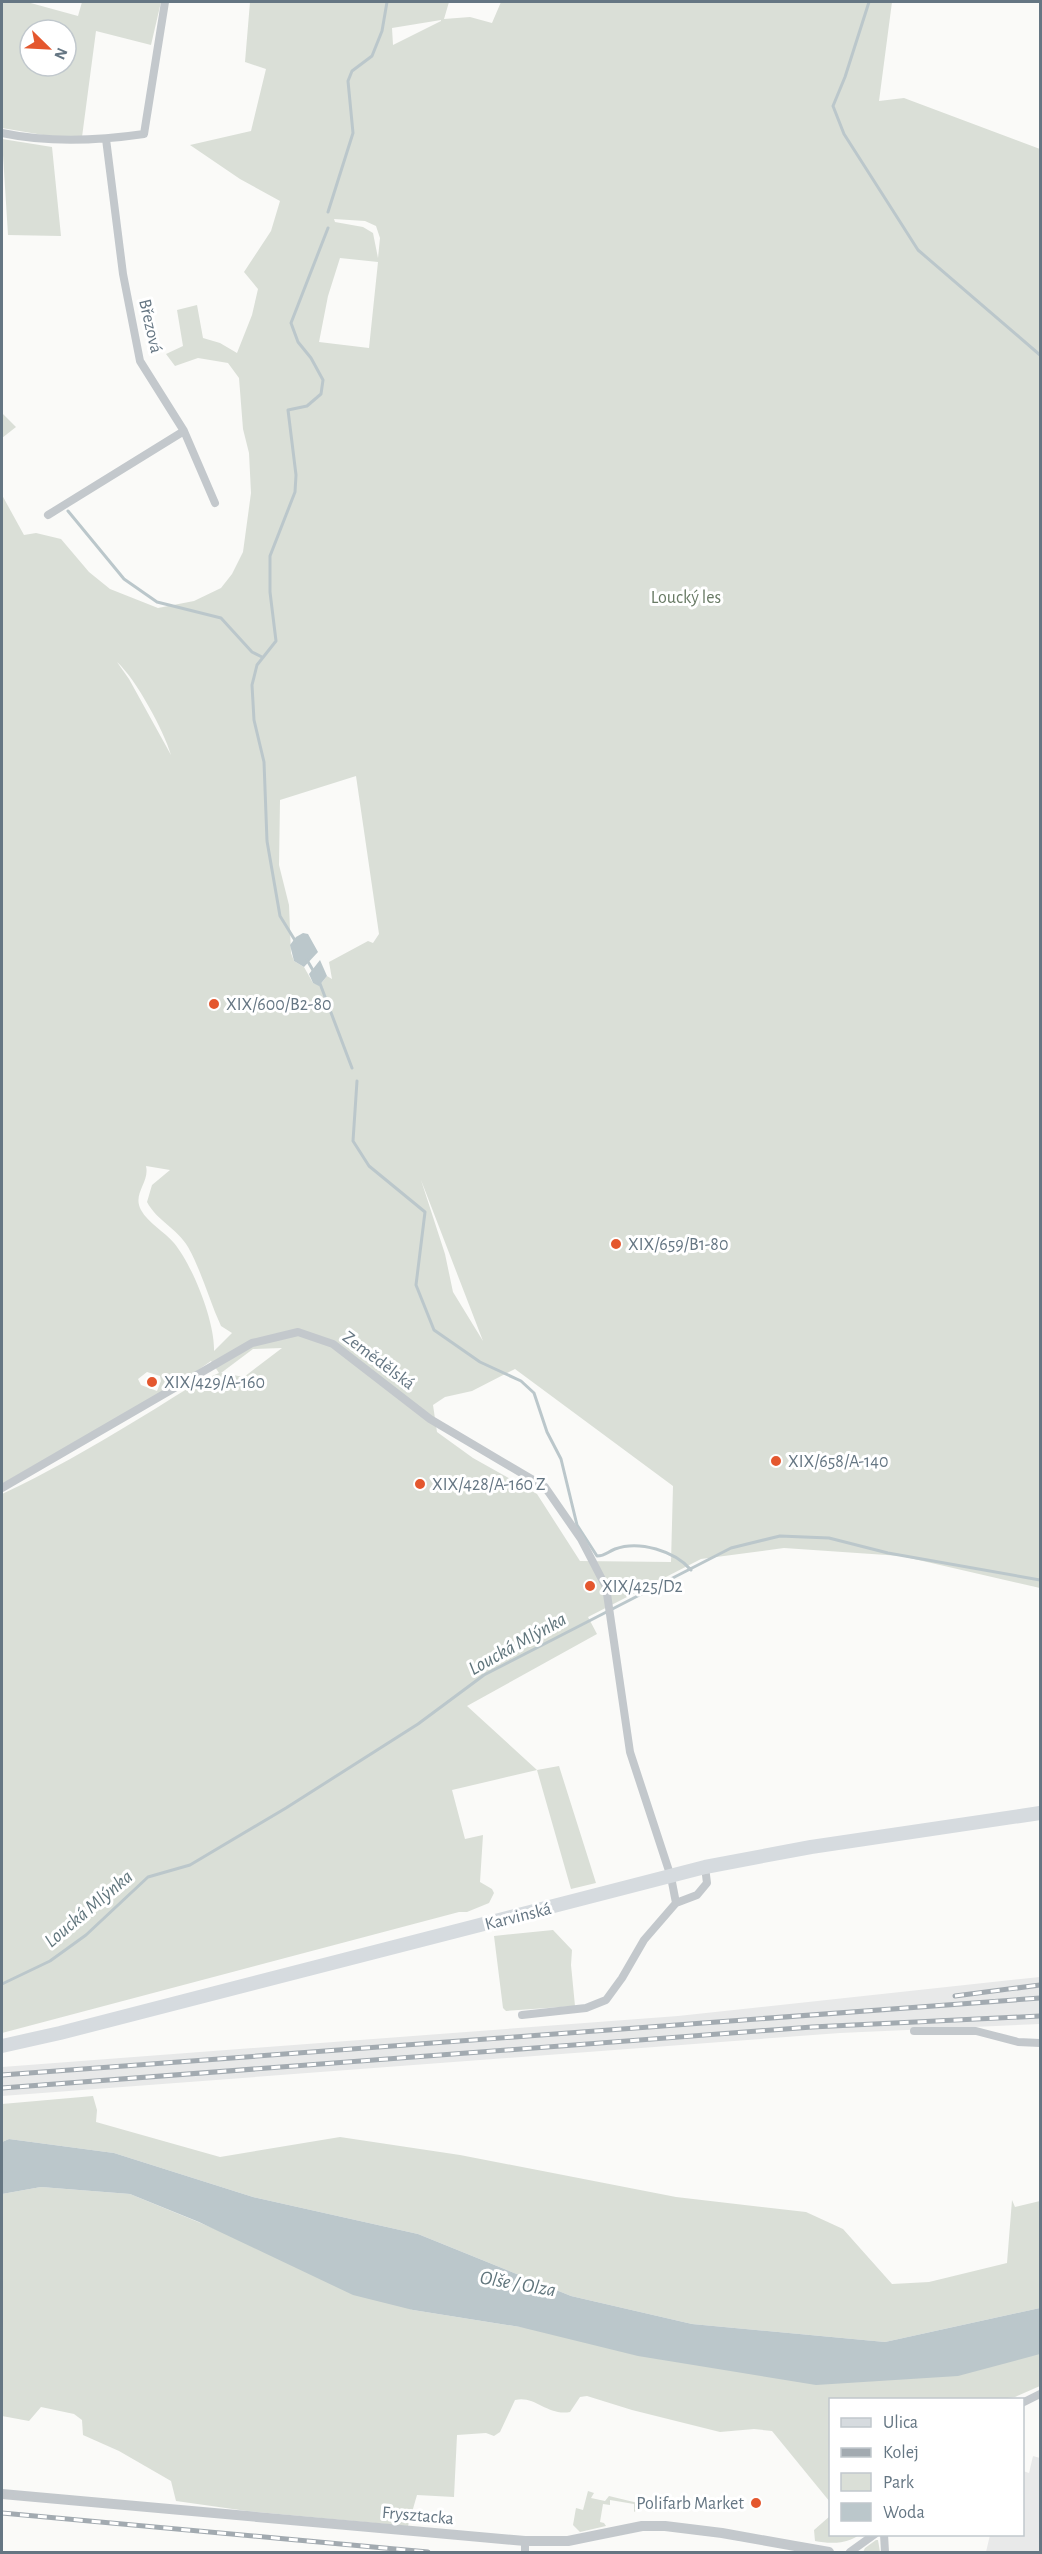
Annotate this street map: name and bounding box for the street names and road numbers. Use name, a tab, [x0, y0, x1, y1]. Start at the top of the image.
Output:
street label: Březová	[135, 297, 165, 355]
street label: Zemědělská	[339, 1328, 418, 1394]
street label: Karvinská	[483, 1900, 553, 1934]
street label: Frysztacka	[381, 2504, 455, 2528]

